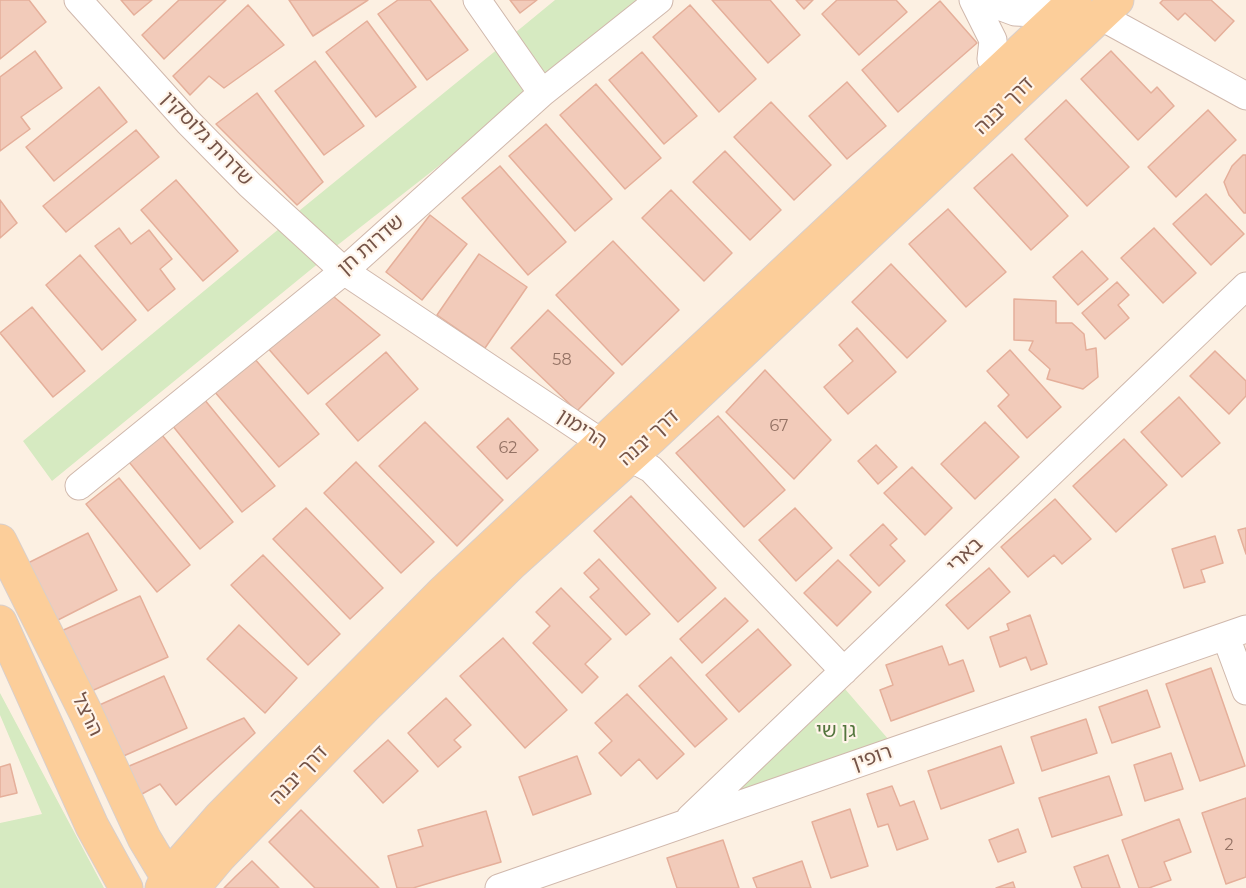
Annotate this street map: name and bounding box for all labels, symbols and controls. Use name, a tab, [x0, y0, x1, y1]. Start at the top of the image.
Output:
street label: דרך יבנה	[970, 72, 1038, 140]
street label: שדרות גלוסקין	[156, 87, 258, 191]
street label: שדרות חן	[333, 210, 409, 280]
house number: 58	[552, 350, 572, 370]
street label: הרימון	[553, 404, 611, 454]
street label: דרך יבנה	[614, 405, 684, 471]
house number: 67	[769, 416, 789, 436]
house number: 62	[499, 438, 517, 458]
street label: בארי	[942, 532, 988, 578]
street label: הרצל	[66, 690, 108, 740]
park label: גן שי	[816, 719, 856, 743]
street label: רופין	[849, 740, 895, 776]
street label: דרך יבנה	[265, 741, 333, 809]
house number: 2	[1224, 835, 1234, 855]

